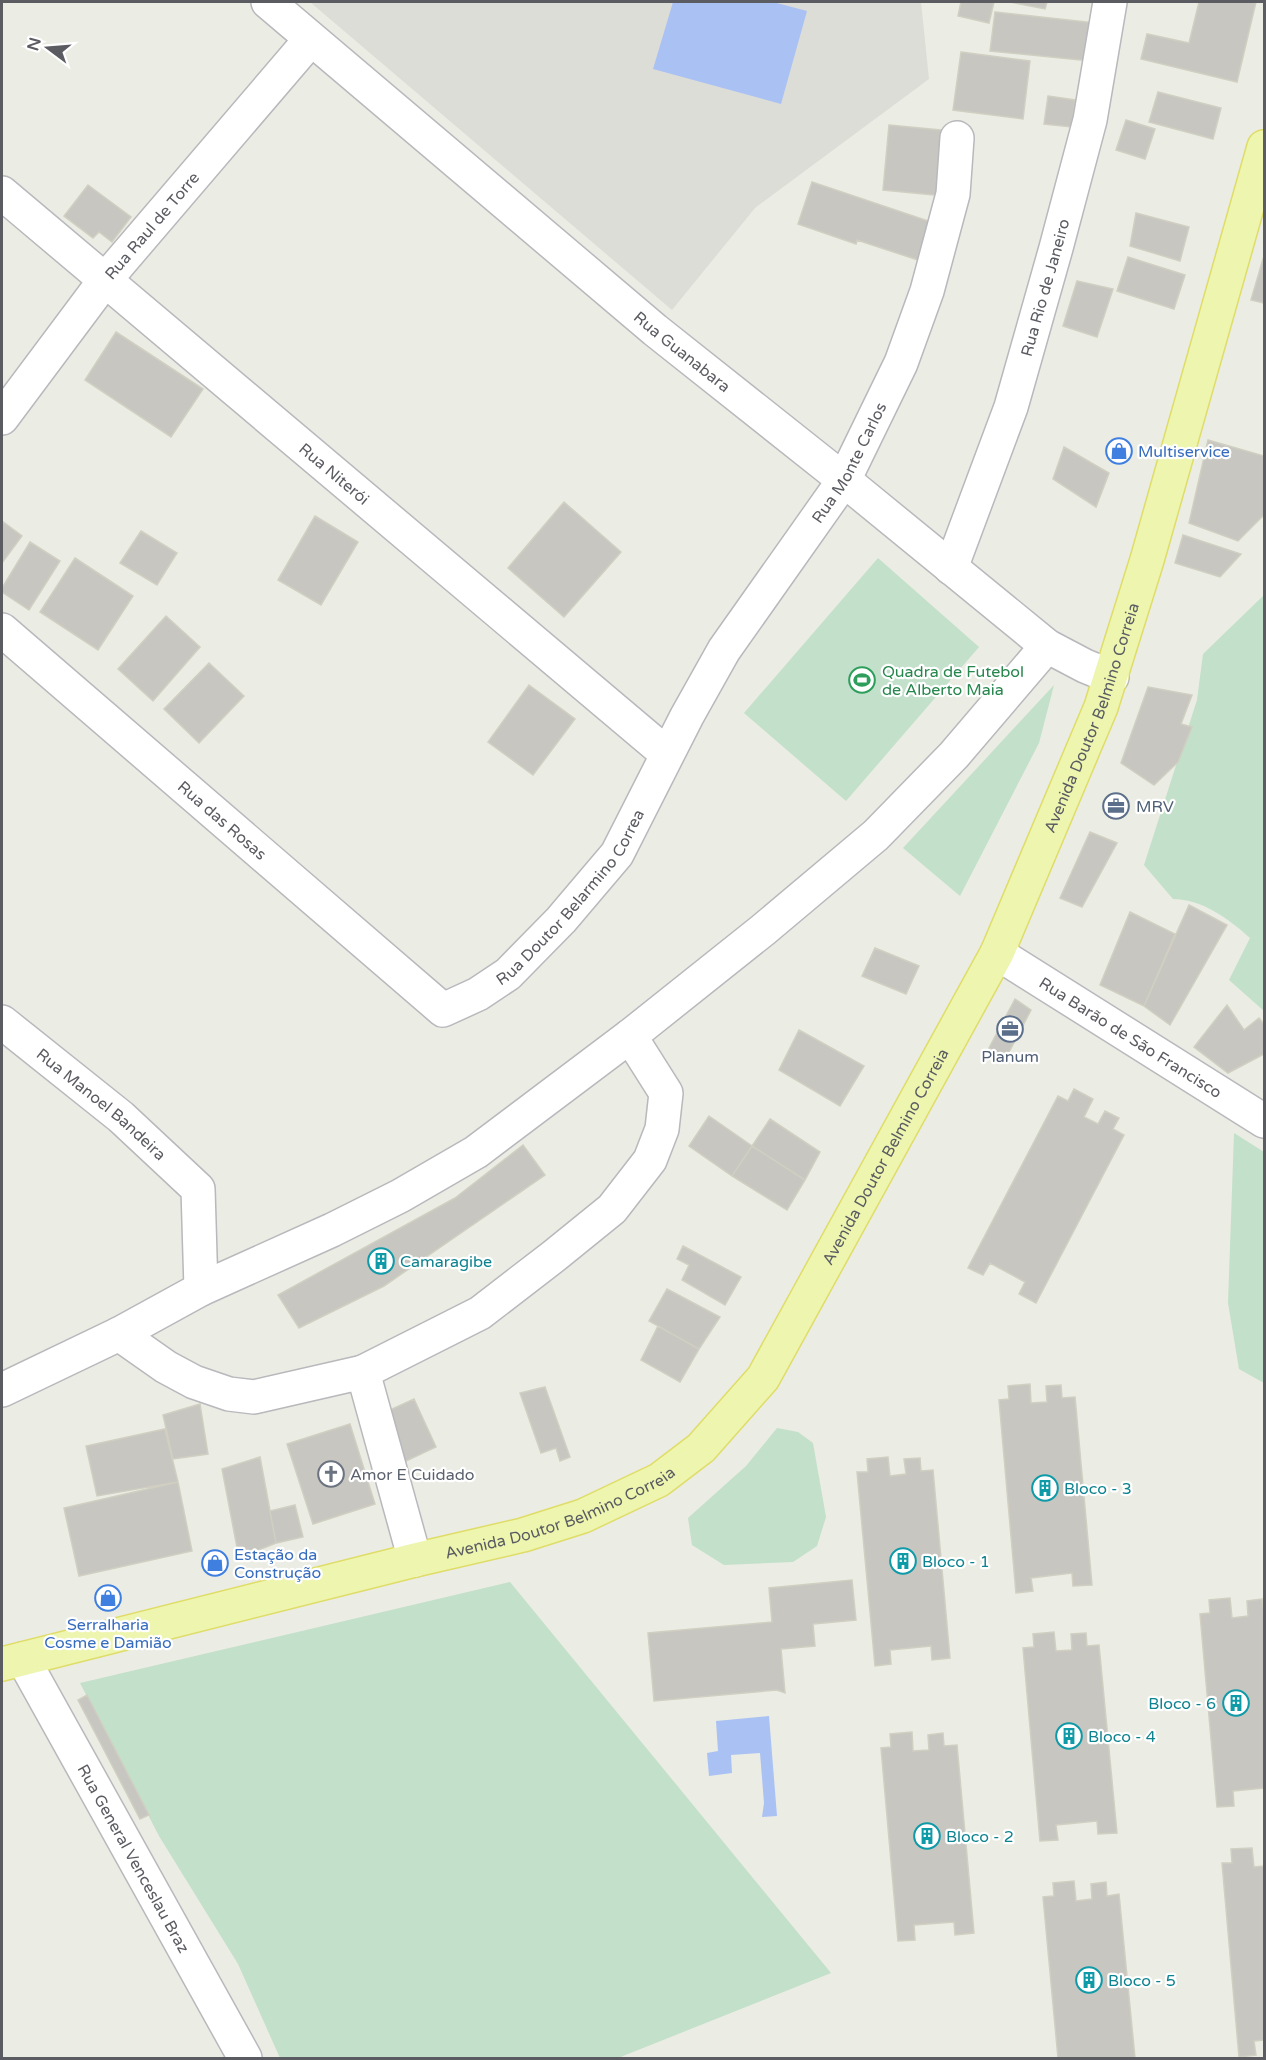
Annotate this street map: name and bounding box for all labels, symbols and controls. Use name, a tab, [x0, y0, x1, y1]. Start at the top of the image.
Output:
north arrow	[18, 18, 78, 78]
text: N	[23, 35, 46, 53]
street label: Rua Raul de Torre	[101, 168, 204, 284]
street label: Rua Rio de Janeiro	[1017, 217, 1074, 359]
street label: Rua Guanabara	[629, 307, 734, 397]
street label: Rua Monte Carlos	[808, 399, 891, 527]
shop icon: Multiservice	[1104, 436, 1134, 466]
street label: Rua Niterói	[295, 439, 373, 510]
place label: Multiservice	[1138, 442, 1230, 462]
street label: Avenida Doutor Belmino Correia	[1040, 601, 1144, 836]
place label: Quadra de Futebol de Alberto Maia	[882, 662, 1024, 700]
sports icon: Quadra de Futebol de Alberto Maia	[847, 665, 877, 695]
street label: Rua das Rosas	[173, 777, 270, 864]
office icon: MRV	[1101, 791, 1131, 821]
place label: MRV	[1136, 797, 1174, 817]
street label: Rua Doutor Belarmino Correa	[493, 806, 649, 990]
street label: Rua Barão de São Francisco	[1035, 973, 1225, 1103]
office icon: Planum	[995, 1014, 1025, 1044]
street label: Rua Manoel Bandeira	[32, 1044, 170, 1165]
street label: Avenida Doutor Belmino Correia	[818, 1045, 954, 1269]
place label: Planum	[981, 1047, 1039, 1067]
building icon: Camaragibe	[366, 1246, 396, 1276]
place label: Camaragibe	[400, 1252, 492, 1272]
church icon: Amor E Cuidado	[316, 1459, 346, 1489]
street label: Avenida Doutor Belmino Correia	[443, 1462, 679, 1564]
place label: Amor E Cuidado	[350, 1465, 475, 1485]
building icon: Bloco - 3	[1030, 1473, 1060, 1503]
place label: Bloco - 3	[1064, 1479, 1132, 1499]
place label: Estação da Construção	[234, 1545, 321, 1583]
building icon: Bloco - 1	[888, 1546, 918, 1576]
shop icon: Estação da Construção	[200, 1548, 230, 1578]
place label: Bloco - 1	[922, 1552, 990, 1572]
shop icon: Serralharia Cosme e Damião	[93, 1583, 123, 1613]
place label: Serralharia Cosme e Damião	[44, 1615, 172, 1653]
building icon: Bloco - 6	[1221, 1688, 1251, 1718]
place label: Bloco - 6	[1148, 1694, 1216, 1714]
building icon: Bloco - 4	[1054, 1721, 1084, 1751]
place label: Bloco - 4	[1088, 1727, 1156, 1747]
street label: Rua General Venceslau Braz	[73, 1761, 193, 1957]
building icon: Bloco - 2	[912, 1821, 942, 1851]
place label: Bloco - 2	[946, 1827, 1014, 1847]
building icon: Bloco - 5	[1074, 1965, 1104, 1995]
place label: Bloco - 5	[1108, 1971, 1176, 1991]

